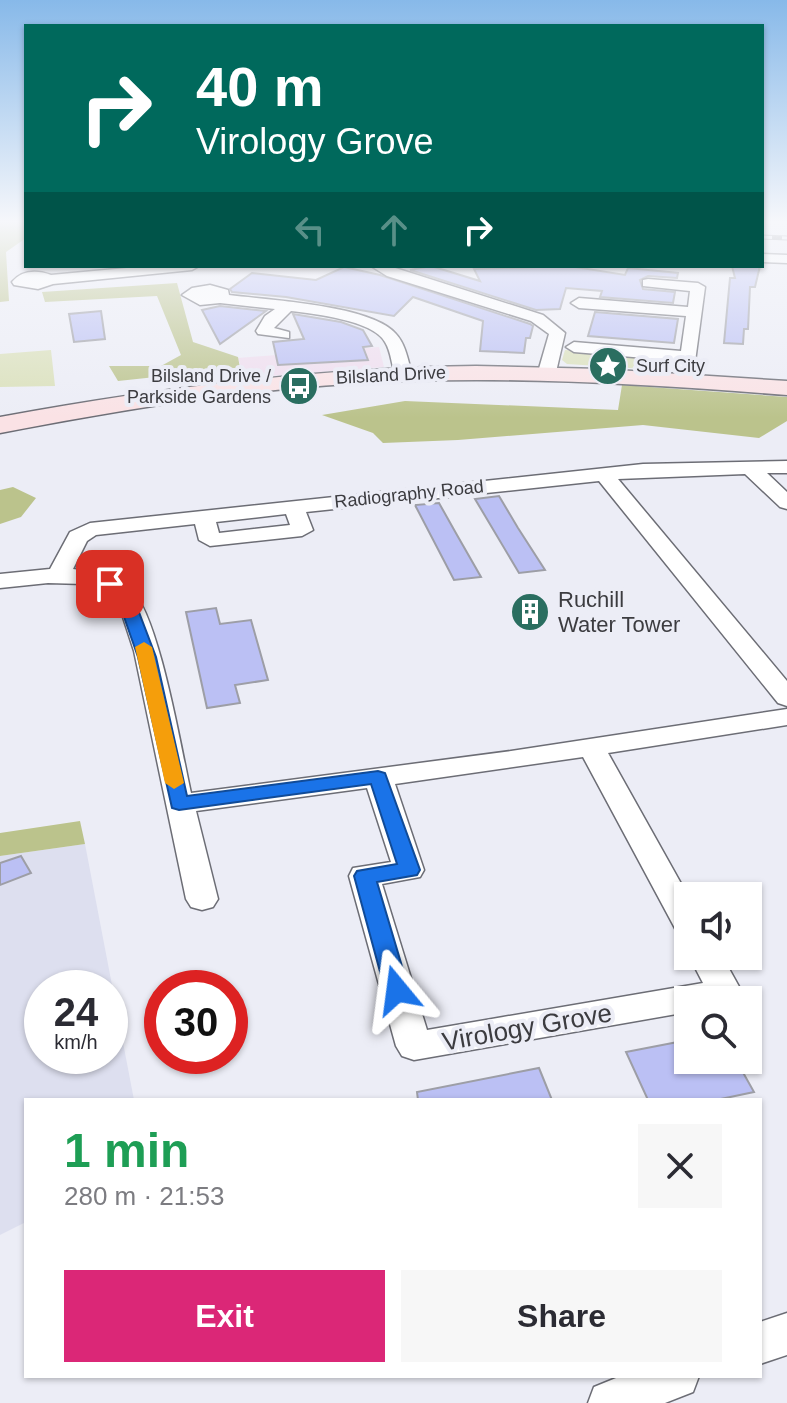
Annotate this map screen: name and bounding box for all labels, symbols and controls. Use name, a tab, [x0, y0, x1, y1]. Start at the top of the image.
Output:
text: 40 m	[196, 55, 324, 118]
icon: right	[64, 56, 168, 160]
text: Virology Grove	[196, 121, 433, 162]
icon: left	[288, 208, 332, 252]
icon: ahead	[372, 208, 416, 252]
icon: right	[456, 208, 500, 252]
place icon: Surf City	[587, 345, 629, 387]
place label: Surf City	[636, 356, 705, 376]
street label: Bilsland Drive	[336, 362, 446, 388]
bus stop icon: Bilsland Drive / Parkside Gardens	[278, 365, 320, 407]
place label: Bilsland Drive / Parkside Gardens	[127, 366, 271, 407]
street label: Radiography Road	[333, 476, 485, 512]
pin	[76, 550, 144, 618]
icon: arrive	[88, 562, 132, 606]
place label: Ruchill Water Tower	[558, 587, 680, 637]
building icon: Ruchill Water Tower	[509, 591, 551, 633]
map controls	[674, 882, 762, 1074]
button: sound	[674, 882, 762, 970]
position arrow	[355, 948, 439, 1032]
speed limit sign: 30	[144, 970, 248, 1074]
button: search	[674, 986, 762, 1074]
text: 24	[54, 990, 98, 1034]
street label: Virology Grove	[440, 997, 614, 1057]
text: km/h	[54, 1031, 98, 1053]
text: 1 min	[64, 1124, 189, 1177]
button: close	[638, 1124, 722, 1208]
text: 280 m · 21:53	[64, 1181, 224, 1211]
button: Exit	[64, 1270, 385, 1362]
button: Share	[401, 1270, 722, 1362]

